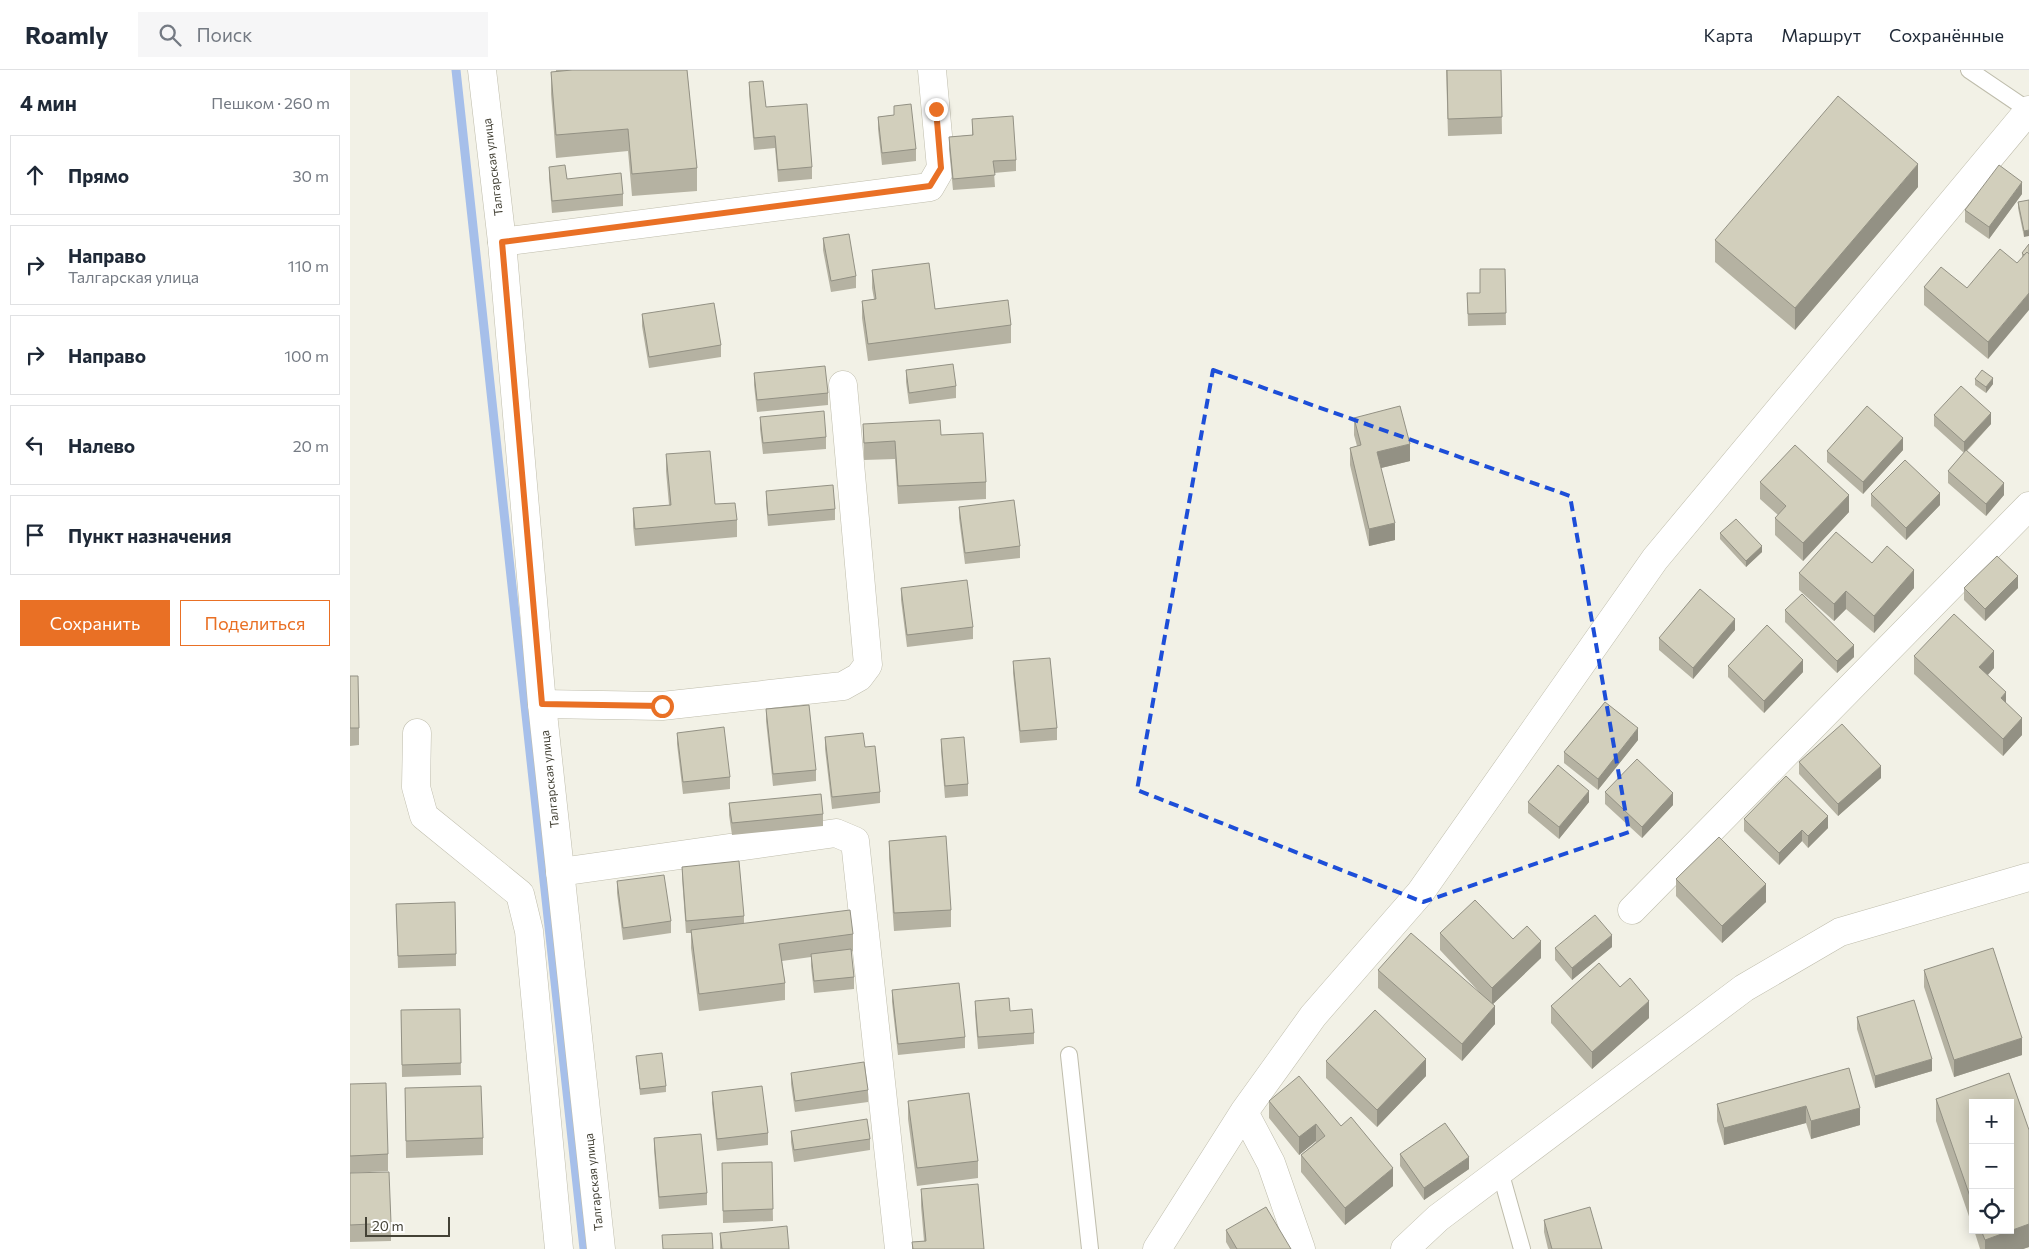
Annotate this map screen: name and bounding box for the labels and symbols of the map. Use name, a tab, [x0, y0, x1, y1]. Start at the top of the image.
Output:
route end	[925, 98, 948, 121]
street label: Талгарская улица	[479, 117, 505, 217]
route start	[651, 695, 674, 718]
street label: Талгарская улица	[537, 729, 561, 829]
street label: Талгарская улица	[581, 1132, 605, 1232]
scale bar	[365, 1214, 450, 1237]

